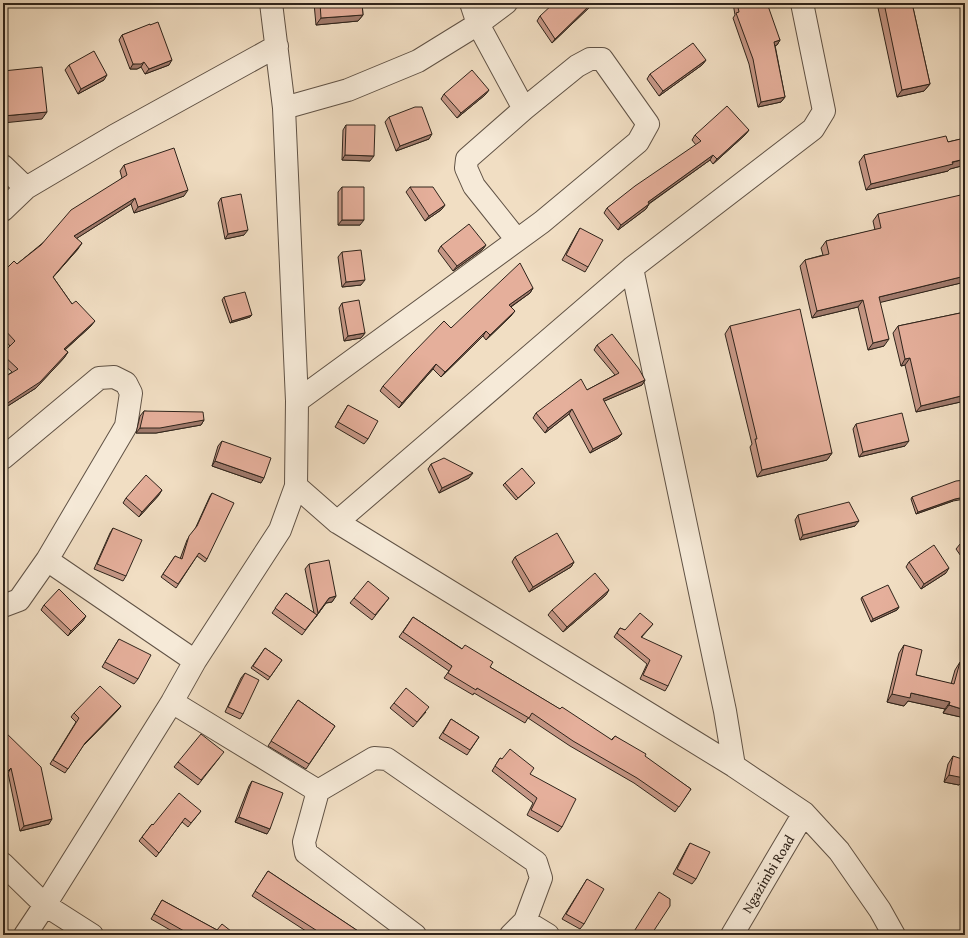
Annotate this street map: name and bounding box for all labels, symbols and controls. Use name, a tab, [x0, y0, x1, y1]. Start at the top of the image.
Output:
street label: Ngazimbi Road	[737, 831, 799, 917]

